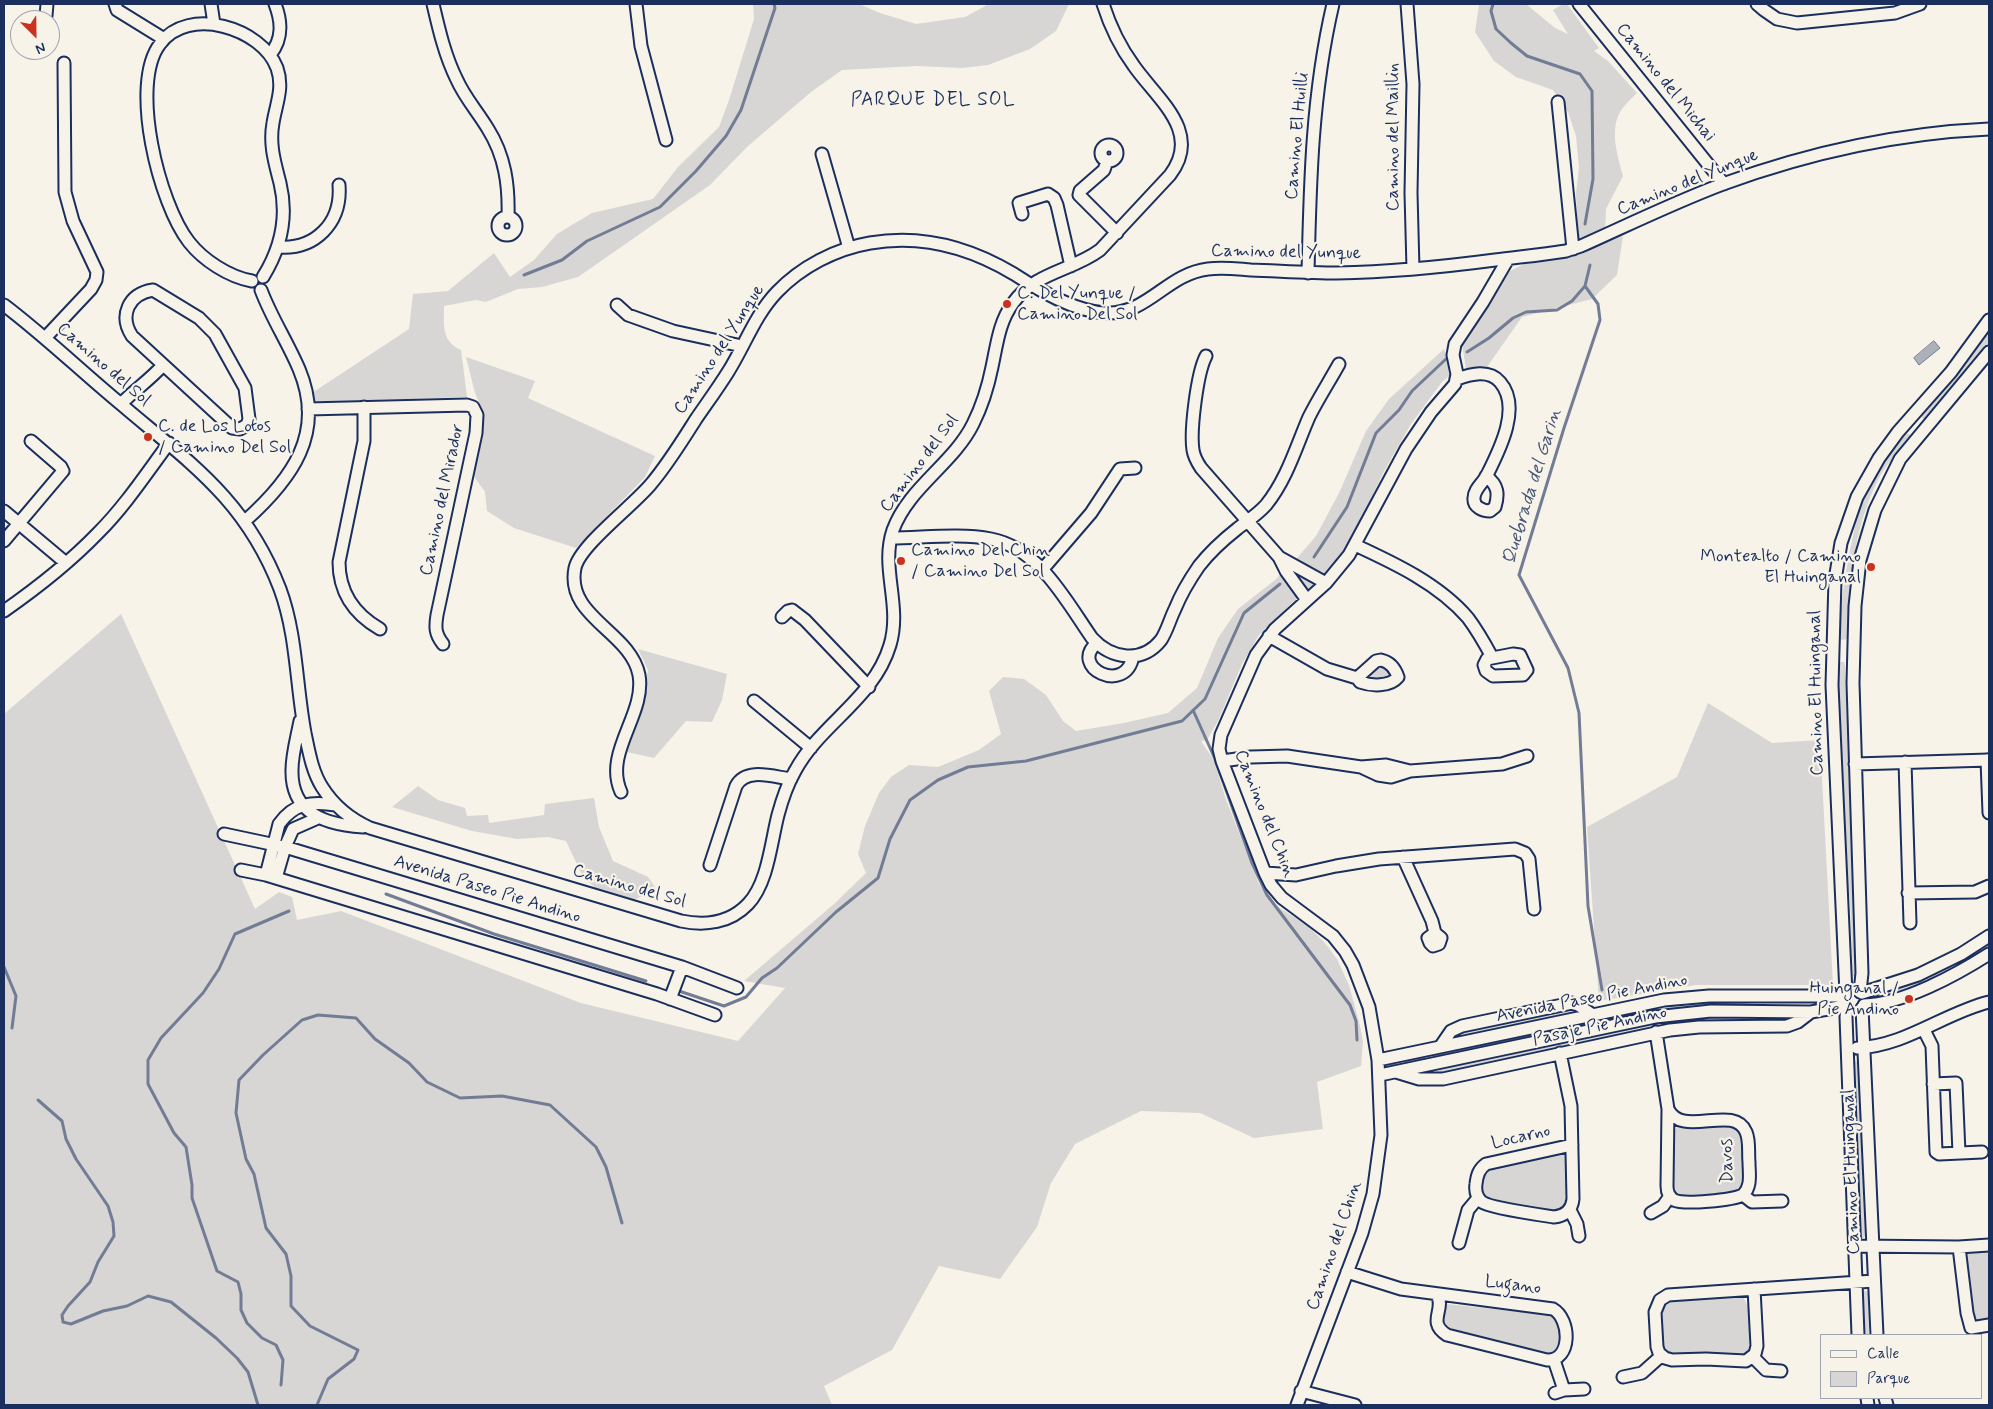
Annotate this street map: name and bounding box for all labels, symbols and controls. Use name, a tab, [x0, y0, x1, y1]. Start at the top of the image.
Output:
north arrow	[10, 10, 60, 60]
street label: Camino del Michai	[1611, 19, 1719, 147]
text: N	[33, 38, 48, 58]
street label: Camino del Maillin	[1383, 63, 1405, 211]
street label: Camino El Huilli	[1282, 71, 1314, 201]
district label: PARQUE DEL SOL	[851, 90, 1015, 112]
street label: Camino del Yunque	[1614, 145, 1762, 221]
street label: Camino del Yunque	[1211, 241, 1361, 265]
street label: Camino del Yunque	[670, 281, 770, 419]
place label: C. Del Yunque / Camino Del Sol	[1017, 283, 1137, 326]
marker: C. Del Yunque / Camino Del Sol	[1001, 298, 1013, 310]
street label: Camino del Sol	[52, 318, 154, 412]
water label: Quebrada del Garin	[1498, 406, 1568, 568]
street label: Camino del Sol	[876, 411, 964, 517]
place label: C. de Los Lotos / Camino Del Sol	[158, 416, 291, 458]
street label: Camino del Mirador	[416, 422, 470, 578]
marker: C. de Los Lotos / Camino Del Sol	[142, 431, 154, 443]
place label: Camino Del Chin / Camino Del Sol	[911, 540, 1050, 582]
place label: Montealto / Camino El Huinganal	[1700, 546, 1861, 588]
marker: Camino Del Chin / Camino Del Sol	[895, 555, 907, 567]
marker: Montealto / Camino El Huinganal	[1865, 561, 1877, 573]
street label: Camino El Huinganal	[1805, 610, 1829, 776]
street label: Camino del Chin	[1229, 747, 1299, 881]
street label: Avenida Paseo Pie Andino	[391, 851, 583, 929]
street label: Camino del Sol	[570, 860, 688, 914]
street label: Avenida Paseo Pie Andino	[1494, 970, 1690, 1028]
place label: Huinganal / Pie Andino	[1809, 978, 1899, 1021]
marker: Huinganal / Pie Andino	[1903, 993, 1915, 1005]
street label: Pasaje Pie Andino	[1531, 1002, 1669, 1052]
street label: Camino El Huinganal	[1838, 1089, 1866, 1255]
street label: Locarno	[1489, 1121, 1553, 1155]
street label: Davos	[1717, 1138, 1739, 1184]
street label: Camino del Chin	[1303, 1178, 1367, 1314]
street label: Lugano	[1484, 1272, 1542, 1300]
legend	[1820, 1334, 1983, 1399]
text: Calle	[1867, 1344, 1899, 1364]
text: Parque	[1867, 1369, 1910, 1389]

